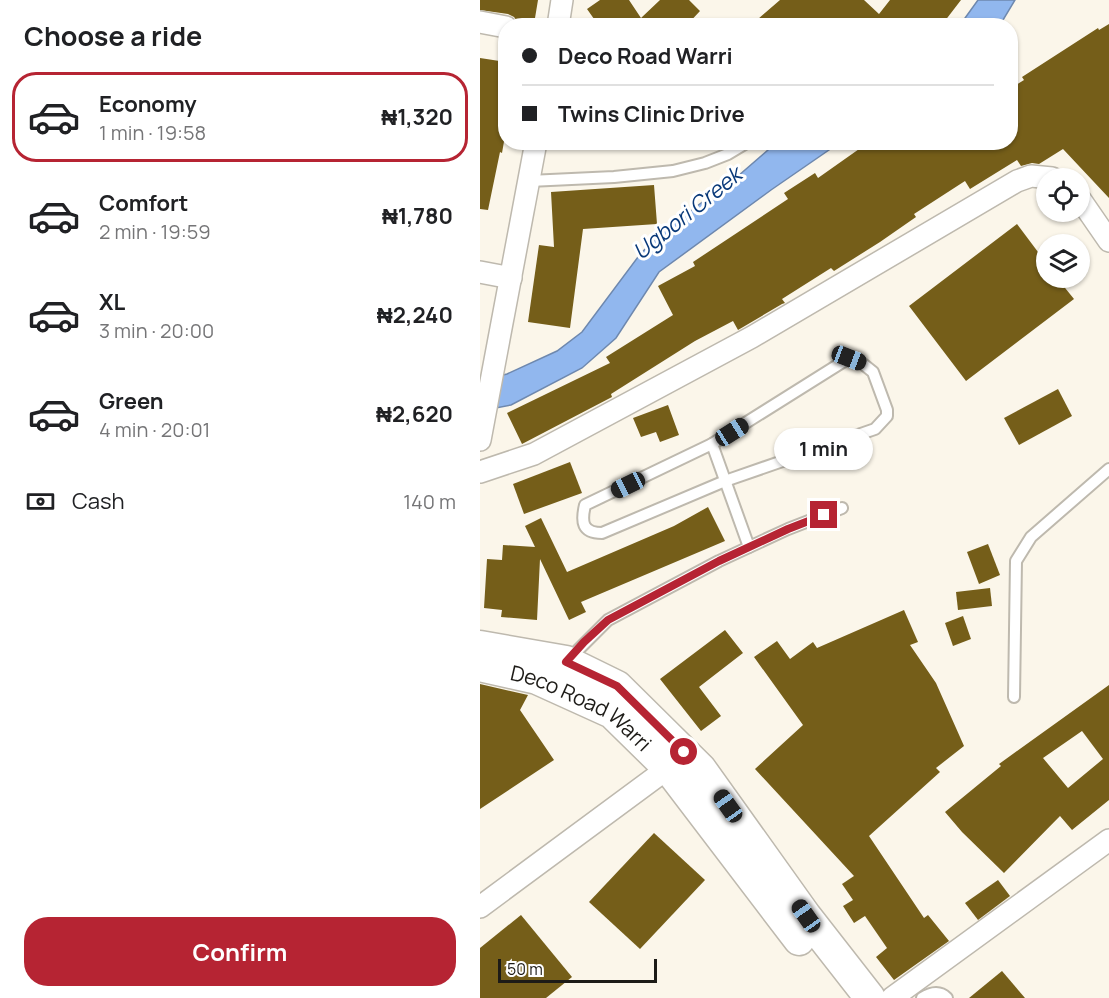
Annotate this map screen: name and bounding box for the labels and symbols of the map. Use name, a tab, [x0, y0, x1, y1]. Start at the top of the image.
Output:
water label: Ugbori Creek	[626, 158, 750, 266]
car	[829, 343, 869, 373]
car	[712, 415, 752, 449]
callout: 1 min	[774, 428, 874, 470]
car	[608, 469, 648, 501]
route end	[810, 501, 837, 528]
street label: Deco Road Warri	[508, 658, 658, 757]
route start	[670, 738, 697, 765]
car	[710, 786, 746, 826]
car	[788, 896, 824, 936]
scale bar	[498, 956, 657, 984]

